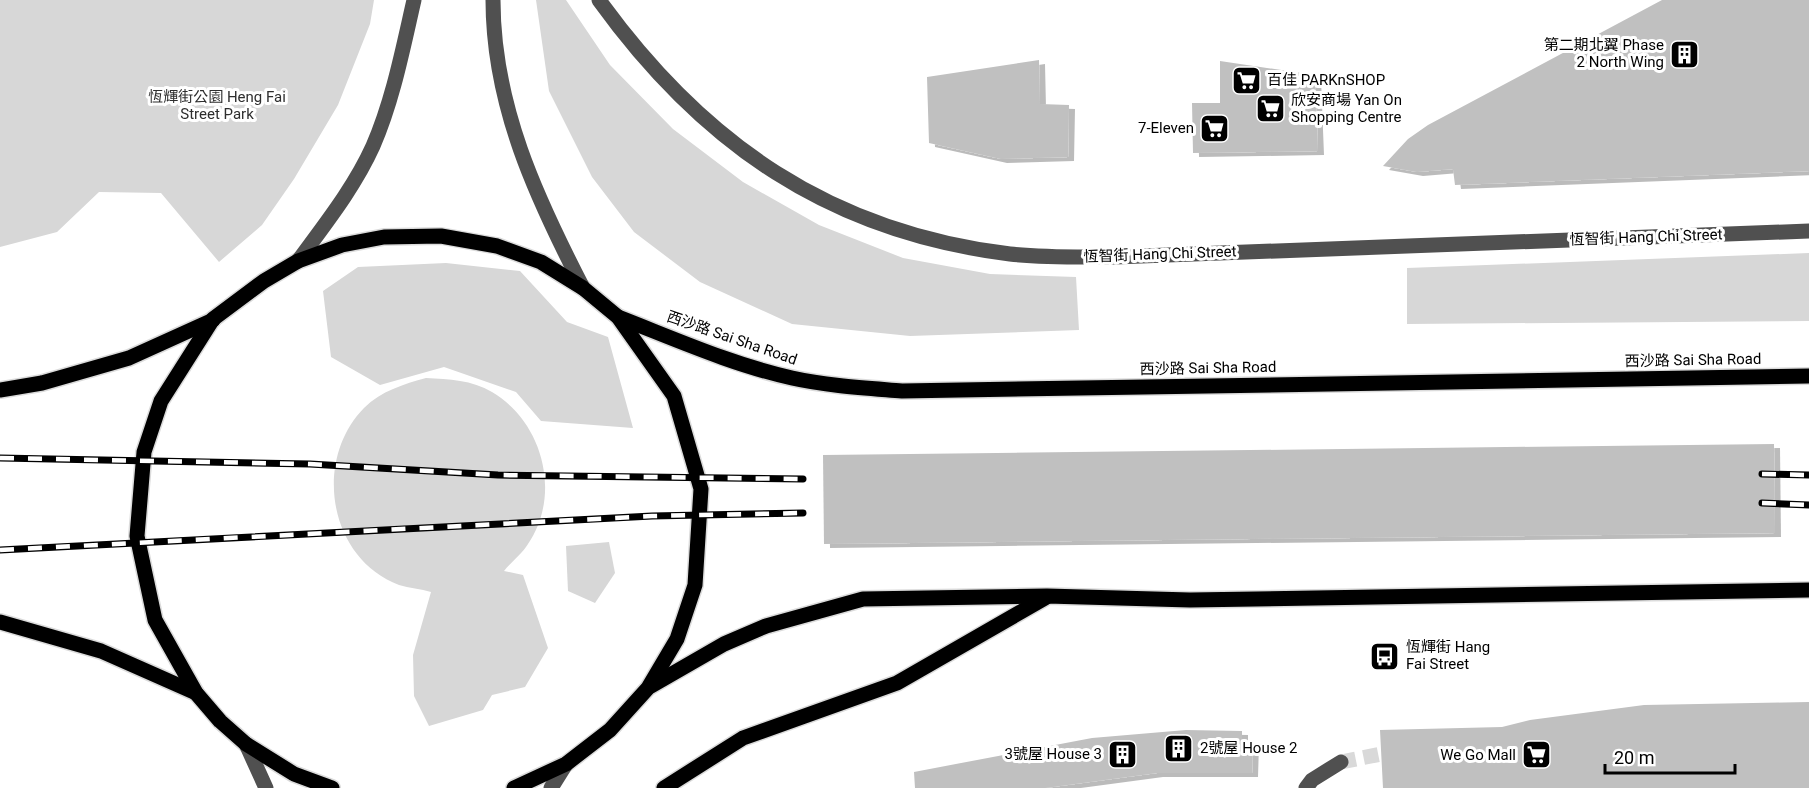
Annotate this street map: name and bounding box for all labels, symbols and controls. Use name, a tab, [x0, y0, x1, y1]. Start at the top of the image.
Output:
place label: 第二期北翼 Phase 2 North Wing	[1544, 36, 1664, 71]
building icon: 第二期北翼 Phase 2 North Wing	[1669, 38, 1701, 70]
supermarket icon: 百佳 PARKnSHOP	[1230, 64, 1262, 96]
place label: 百佳 PARKnSHOP	[1267, 71, 1385, 89]
park label: 恆輝街公園 Heng Fai Street Park	[148, 88, 286, 123]
place label: 欣安商場 Yan On Shopping Centre	[1291, 91, 1402, 126]
supermarket icon: 欣安商場 Yan On Shopping Centre	[1254, 93, 1286, 125]
supermarket icon: 7-Eleven	[1199, 112, 1231, 144]
place label: 7-Eleven	[1138, 119, 1194, 137]
street label: 恆智街 Hang Chi Street	[1569, 225, 1723, 249]
street label: 恆智街 Hang Chi Street	[1083, 242, 1237, 266]
street label: 西沙路 Sai Sha Road	[664, 307, 800, 369]
street label: 西沙路 Sai Sha Road	[1625, 350, 1761, 370]
street label: 西沙路 Sai Sha Road	[1140, 358, 1276, 378]
place label: 恆輝街 Hang Fai Street	[1406, 638, 1490, 673]
bus stop icon: 恆輝街 Hang Fai Street	[1369, 640, 1401, 672]
building icon: 2號屋 House 2	[1163, 732, 1195, 764]
scale bar	[1605, 737, 1736, 775]
building icon: 3號屋 House 3	[1107, 738, 1139, 770]
place label: 2號屋 House 2	[1200, 739, 1298, 757]
supermarket icon: We Go Mall	[1521, 739, 1553, 771]
place label: 3號屋 House 3	[1004, 745, 1102, 763]
place label: We Go Mall	[1440, 746, 1516, 764]
text: 20 m	[1614, 747, 1654, 768]

